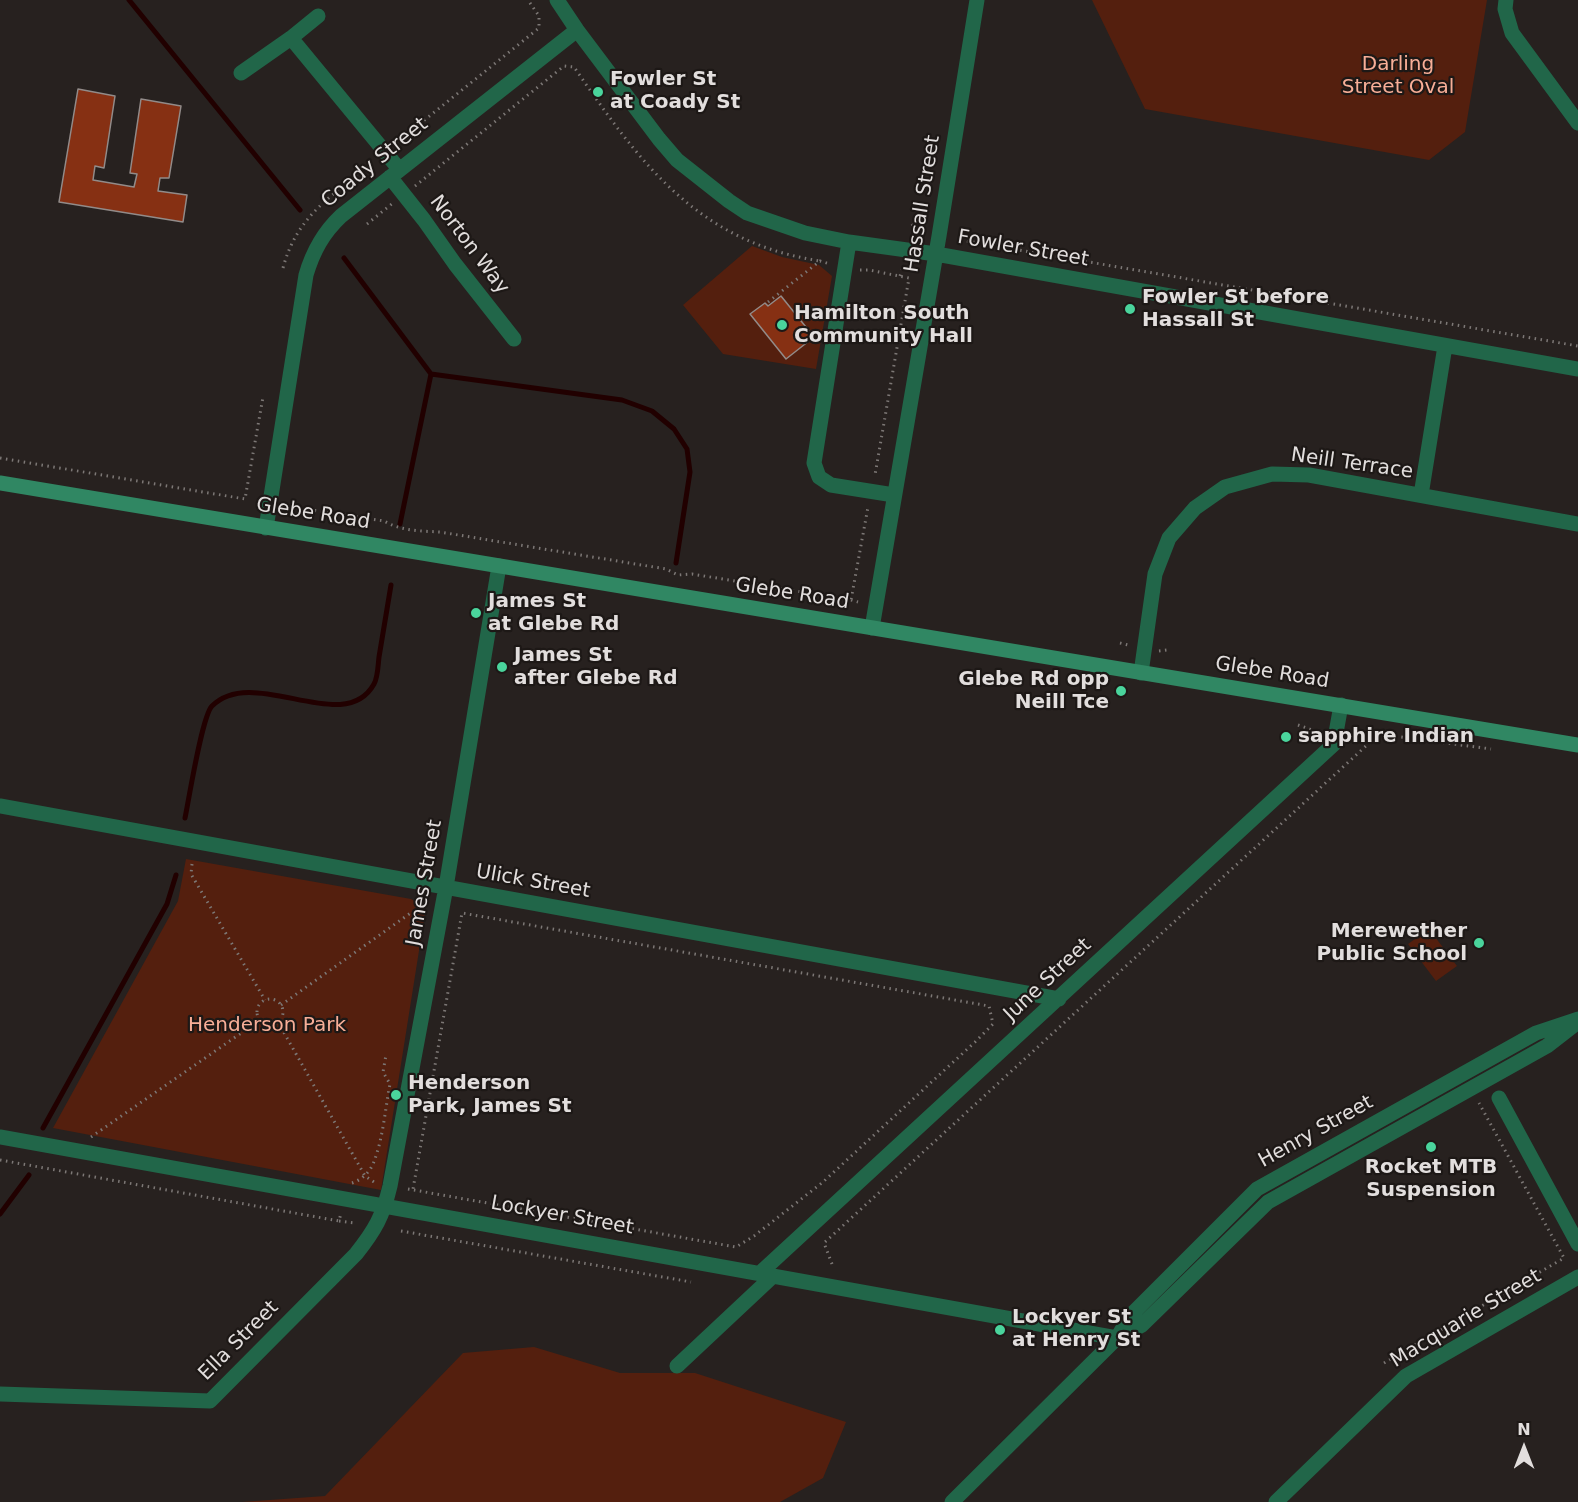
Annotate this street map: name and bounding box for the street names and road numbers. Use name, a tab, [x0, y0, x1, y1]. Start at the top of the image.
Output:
street label: Coady Street	[317, 113, 433, 213]
street label: Hassall Street	[900, 134, 946, 274]
street label: Norton Way	[424, 191, 514, 299]
street label: Fowler Street	[956, 226, 1090, 272]
street label: Neill Terrace	[1289, 444, 1415, 484]
street label: Glebe Road	[254, 493, 372, 535]
street label: Glebe Road	[733, 573, 851, 615]
street label: Glebe Road	[1213, 652, 1331, 694]
street label: James Street	[402, 818, 448, 948]
street label: Ulick Street	[474, 860, 592, 904]
street label: June Street	[999, 933, 1097, 1027]
street label: Henry Street	[1255, 1091, 1377, 1173]
street label: Lockyer Street	[489, 1192, 635, 1240]
street label: Macquarie Street	[1386, 1265, 1546, 1373]
street label: Ella Street	[194, 1296, 284, 1386]

